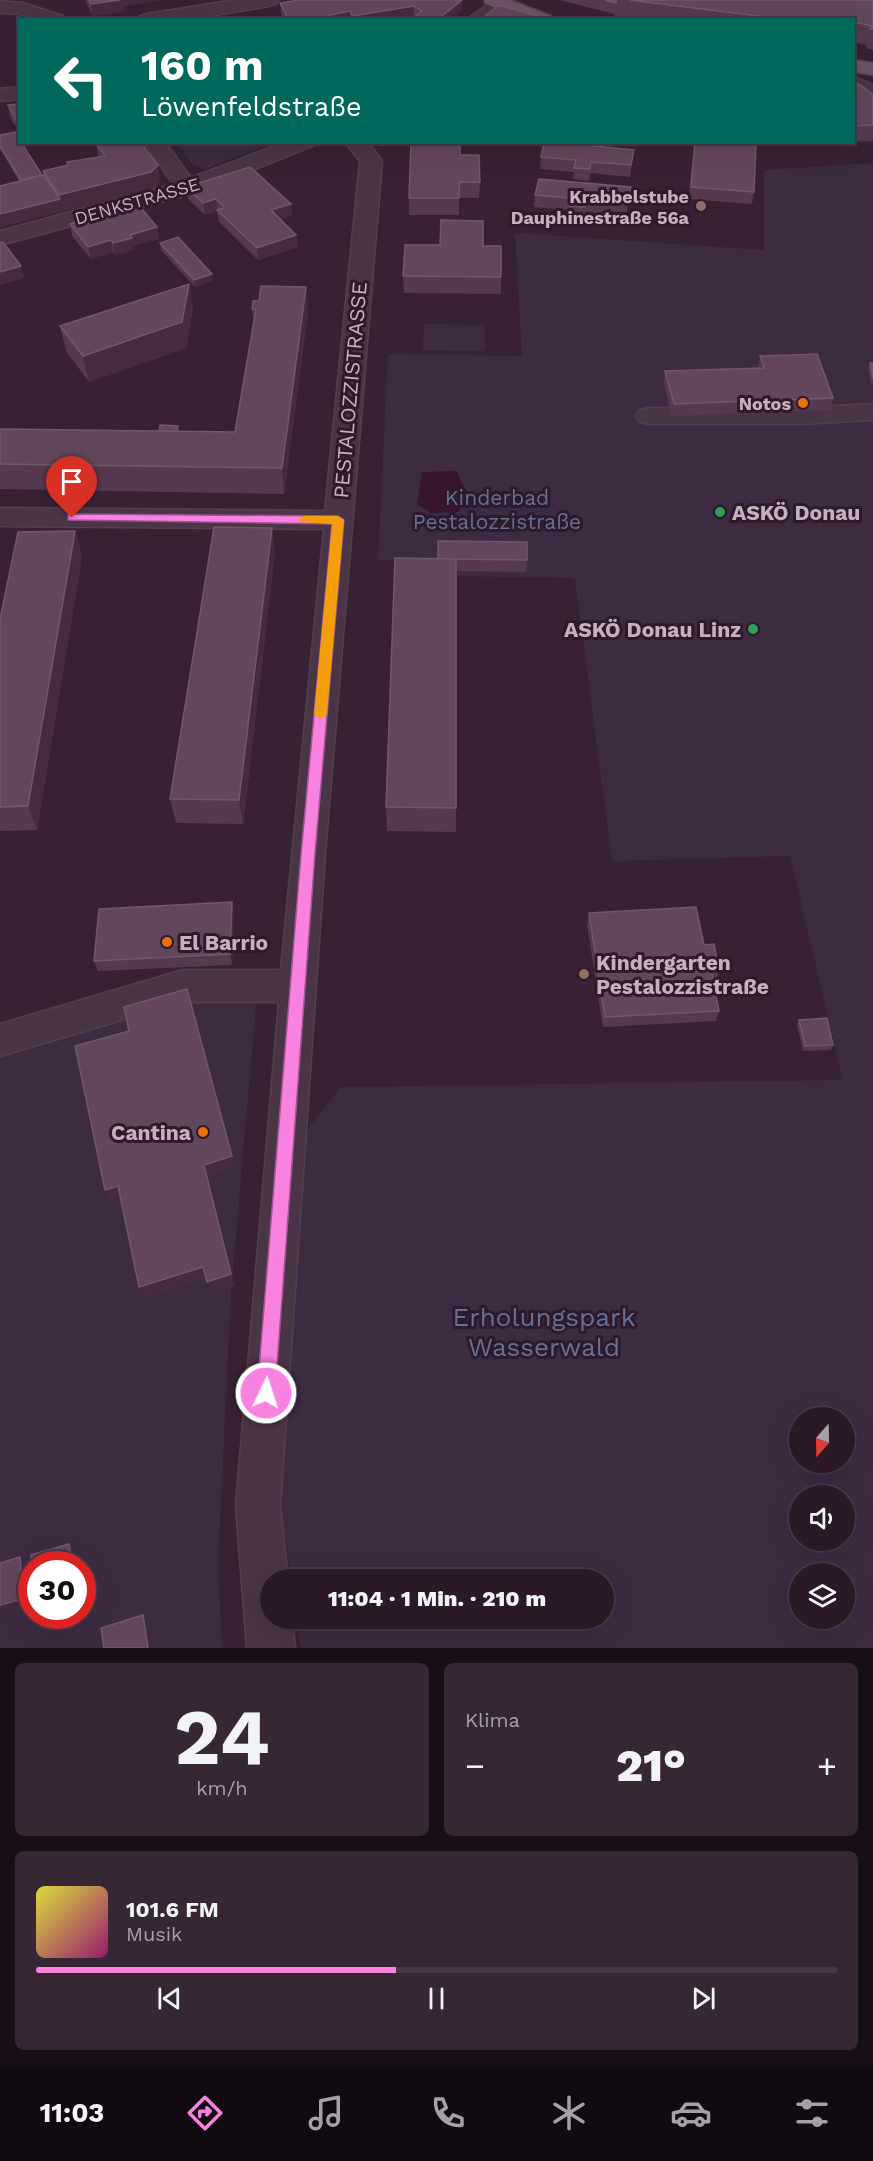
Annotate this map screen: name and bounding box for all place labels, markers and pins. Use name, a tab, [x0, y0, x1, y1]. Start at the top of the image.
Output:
place label: Krabbelstube Dauphinestraße 56a	[511, 186, 690, 228]
marker: Krabbelstube Dauphinestraße 56a	[694, 199, 708, 213]
place label: Notos	[739, 393, 791, 414]
marker: Notos	[796, 396, 810, 410]
pin	[46, 456, 97, 518]
place label: ASKÖ Donau	[732, 500, 860, 525]
marker: ASKÖ Donau	[713, 505, 727, 519]
place label: ASKÖ Donau Linz	[564, 617, 741, 642]
marker: ASKÖ Donau Linz	[746, 622, 760, 636]
place label: El Barrio	[179, 930, 268, 955]
marker: El Barrio	[160, 935, 174, 949]
place label: Kindergarten Pestalozzistraße	[596, 950, 769, 999]
marker: Kindergarten Pestalozzistraße	[577, 967, 591, 981]
place label: Cantina	[111, 1120, 192, 1145]
marker: Cantina	[196, 1125, 210, 1139]

